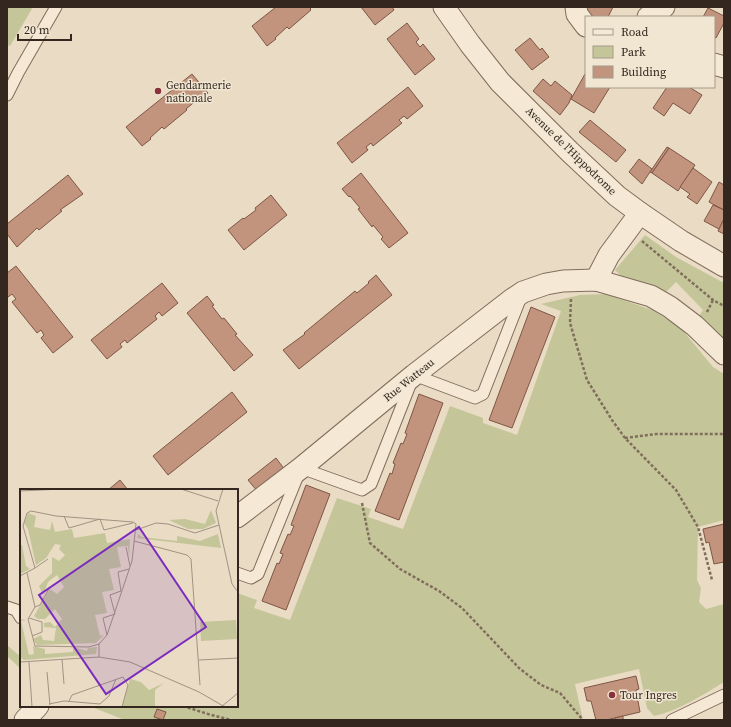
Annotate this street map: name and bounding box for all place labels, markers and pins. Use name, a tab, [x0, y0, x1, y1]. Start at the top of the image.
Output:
place label: Gendarmerie nationale	[166, 78, 232, 106]
marker: Gendarmerie nationale	[153, 86, 163, 96]
place label: Tour Ingres	[620, 688, 677, 703]
marker: Tour Ingres	[607, 690, 617, 700]

